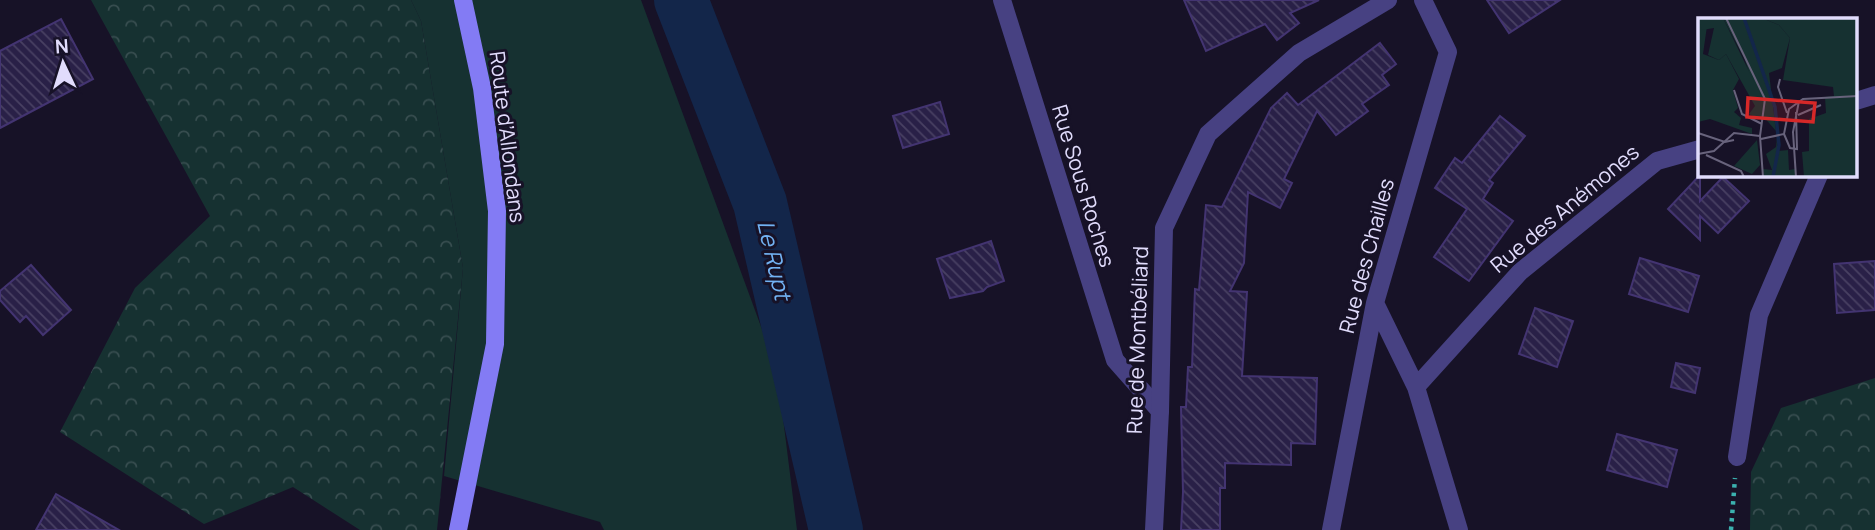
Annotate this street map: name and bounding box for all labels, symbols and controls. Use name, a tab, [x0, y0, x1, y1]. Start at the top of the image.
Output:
inset map	[1698, 18, 1857, 177]
north arrow	[28, 28, 98, 98]
text: N	[54, 33, 70, 59]
street label: Route d’Allondans	[484, 49, 532, 224]
street label: Rue Sous Roches	[1046, 101, 1122, 270]
street label: Rue des Anémones	[1484, 138, 1644, 279]
street label: Rue des Chailles	[1332, 175, 1400, 336]
water label: Le Rupt	[750, 217, 800, 305]
street label: Rue de Montbéliard	[1120, 246, 1154, 434]

